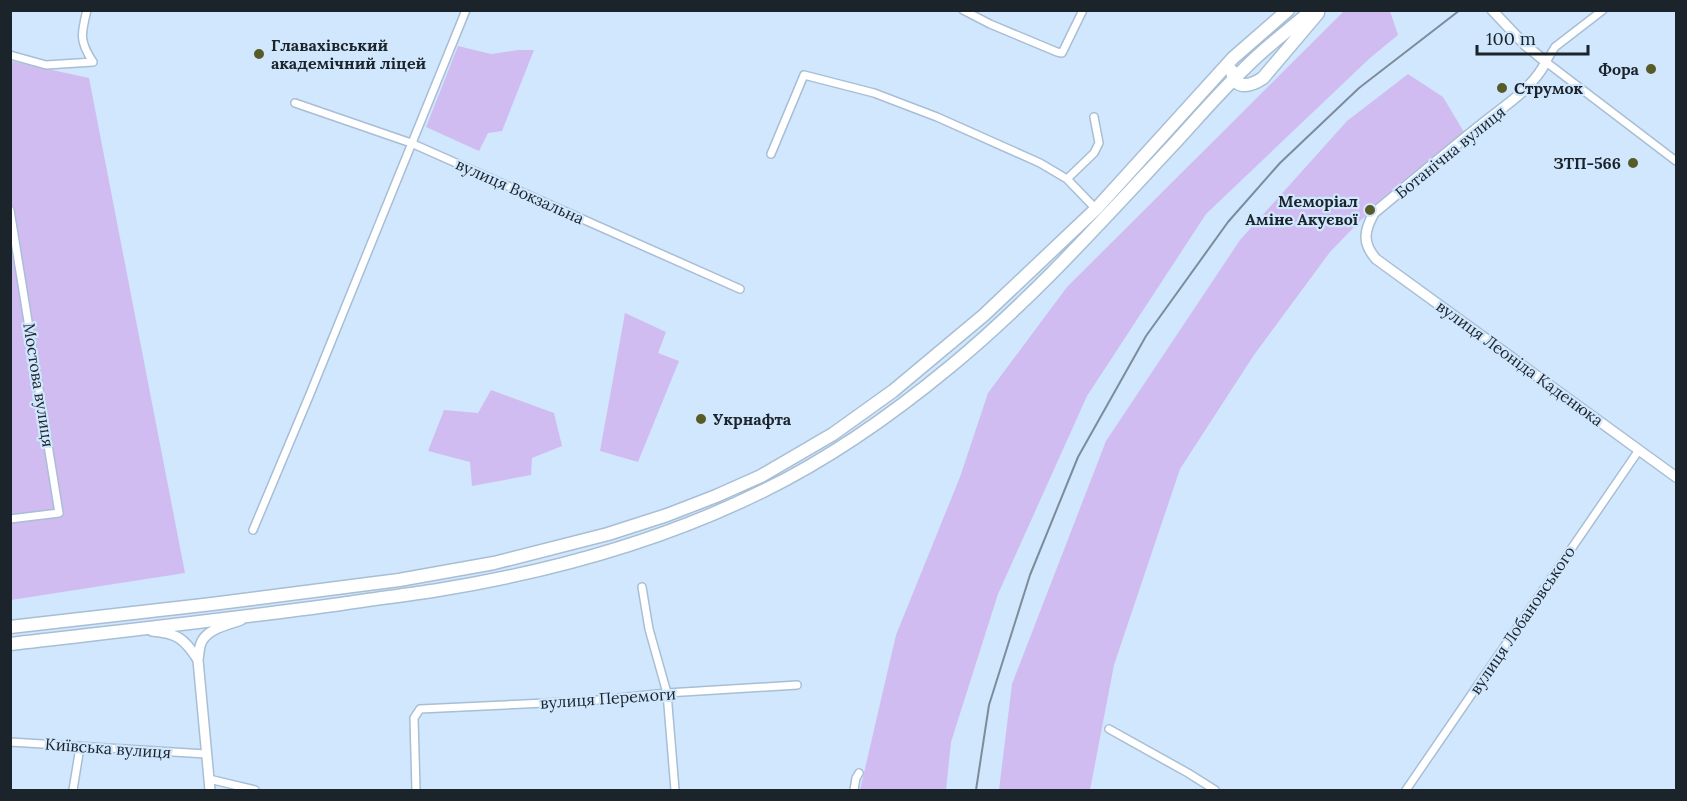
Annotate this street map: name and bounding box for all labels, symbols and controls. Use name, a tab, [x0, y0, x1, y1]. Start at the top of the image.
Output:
scale bar	[1477, 18, 1588, 56]
text: 100 m	[1486, 27, 1536, 50]
place label: Главахівський академічний ліцей	[271, 35, 427, 73]
marker: Главахівський академічний ліцей	[252, 47, 266, 61]
place label: Фора	[1598, 59, 1640, 79]
marker: Фора	[1644, 62, 1658, 76]
place label: Струмок	[1514, 78, 1584, 98]
marker: Струмок	[1495, 81, 1509, 95]
street label: Ботанічна вулиця	[1391, 101, 1509, 203]
place label: ЗТП-566	[1553, 153, 1621, 173]
street label: вулиця Вокзальна	[453, 154, 587, 228]
marker: ЗТП-566	[1626, 156, 1640, 170]
place label: Меморіал Аміне Акуєвої	[1245, 191, 1359, 229]
marker: Меморіал Аміне Акуєвої	[1363, 203, 1377, 217]
street label: вулиця Леоніда Каденюка	[1433, 296, 1607, 430]
street label: Мостова вулиця	[19, 321, 59, 449]
place label: Укрнафта	[713, 409, 792, 429]
marker: Укрнафта	[694, 412, 708, 426]
street label: вулиця Лобановського	[1465, 542, 1579, 698]
street label: вулиця Перемоги	[539, 683, 677, 713]
street label: Київська вулиця	[44, 734, 172, 762]

